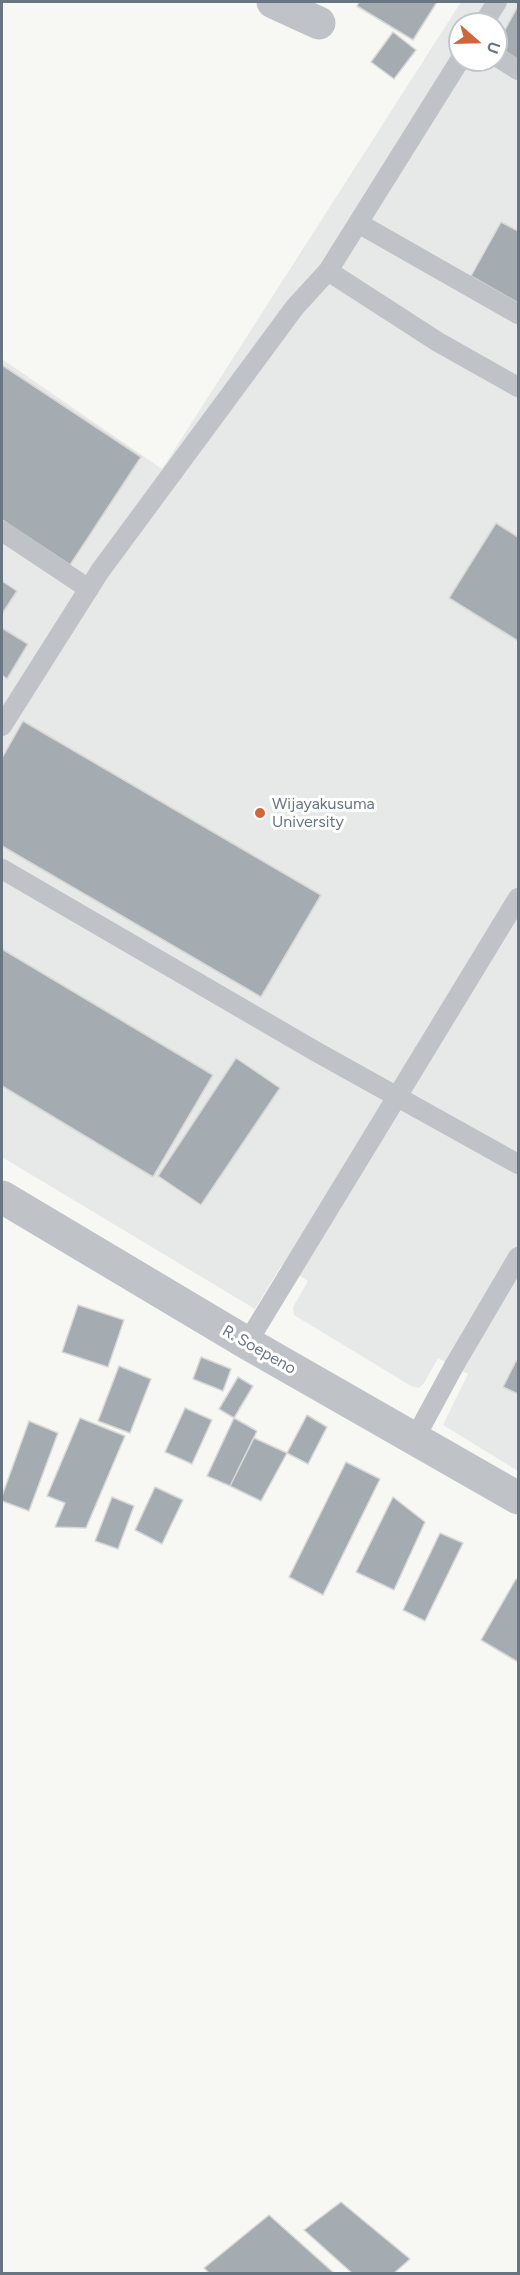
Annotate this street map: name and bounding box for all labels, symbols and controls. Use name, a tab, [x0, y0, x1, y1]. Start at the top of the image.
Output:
north arrow	[448, 12, 508, 72]
text: U	[483, 39, 504, 56]
place label: Wijayakusuma University	[272, 794, 375, 832]
marker: Wijayakusuma University	[253, 806, 267, 820]
street label: R. Soepeno	[219, 1321, 299, 1379]

